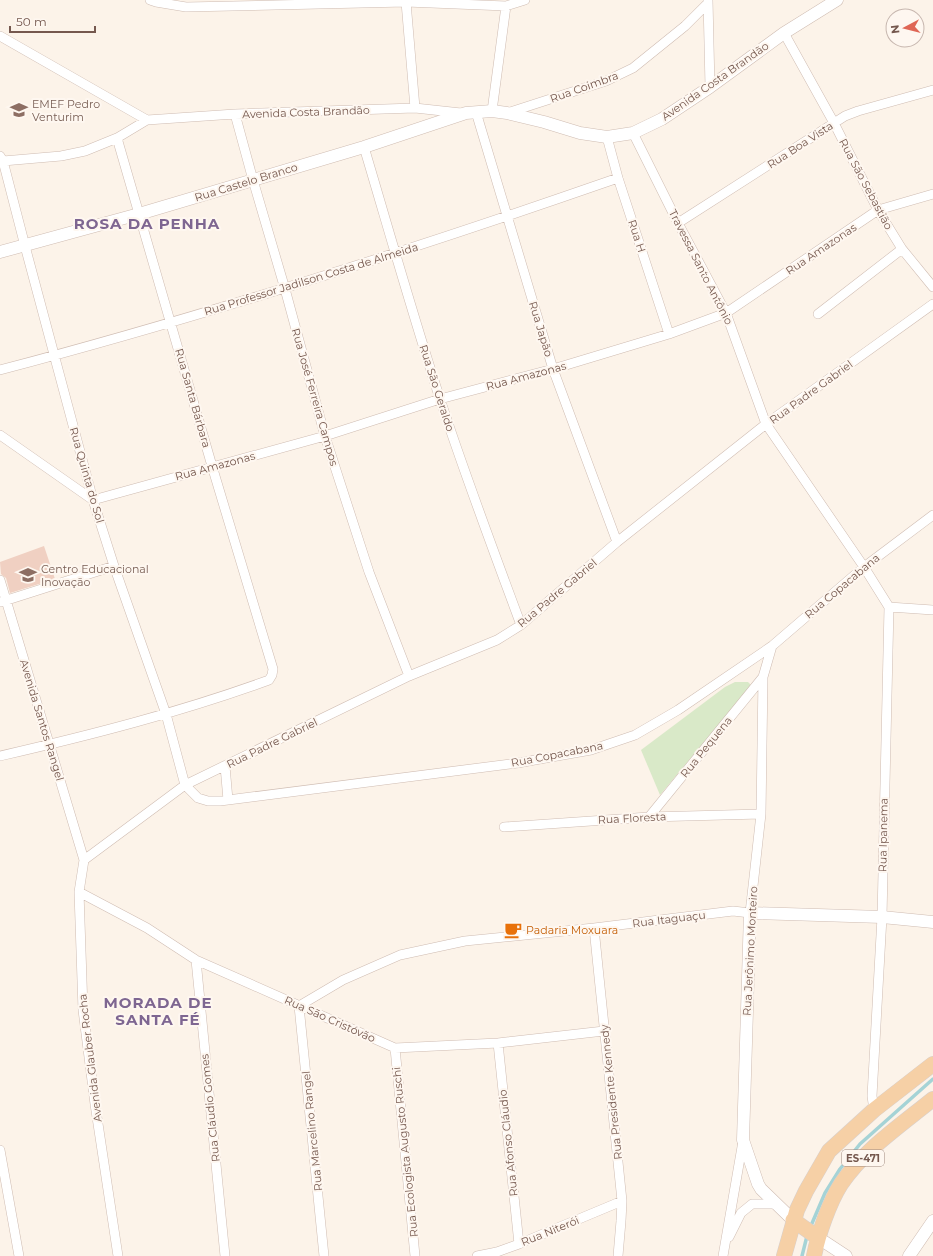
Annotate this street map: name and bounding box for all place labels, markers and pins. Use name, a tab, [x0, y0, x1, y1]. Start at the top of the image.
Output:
place label: EMEF Pedro Venturim	[32, 97, 100, 124]
school or university icon: EMEF Pedro Venturim	[9, 100, 29, 120]
place label: Centro Educacional Inovação	[41, 562, 149, 589]
school or university icon: Centro Educacional Inovação	[18, 565, 38, 585]
cafe icon: Padaria Moxuara	[503, 920, 523, 940]
place label: Padaria Moxuara	[526, 923, 618, 937]

